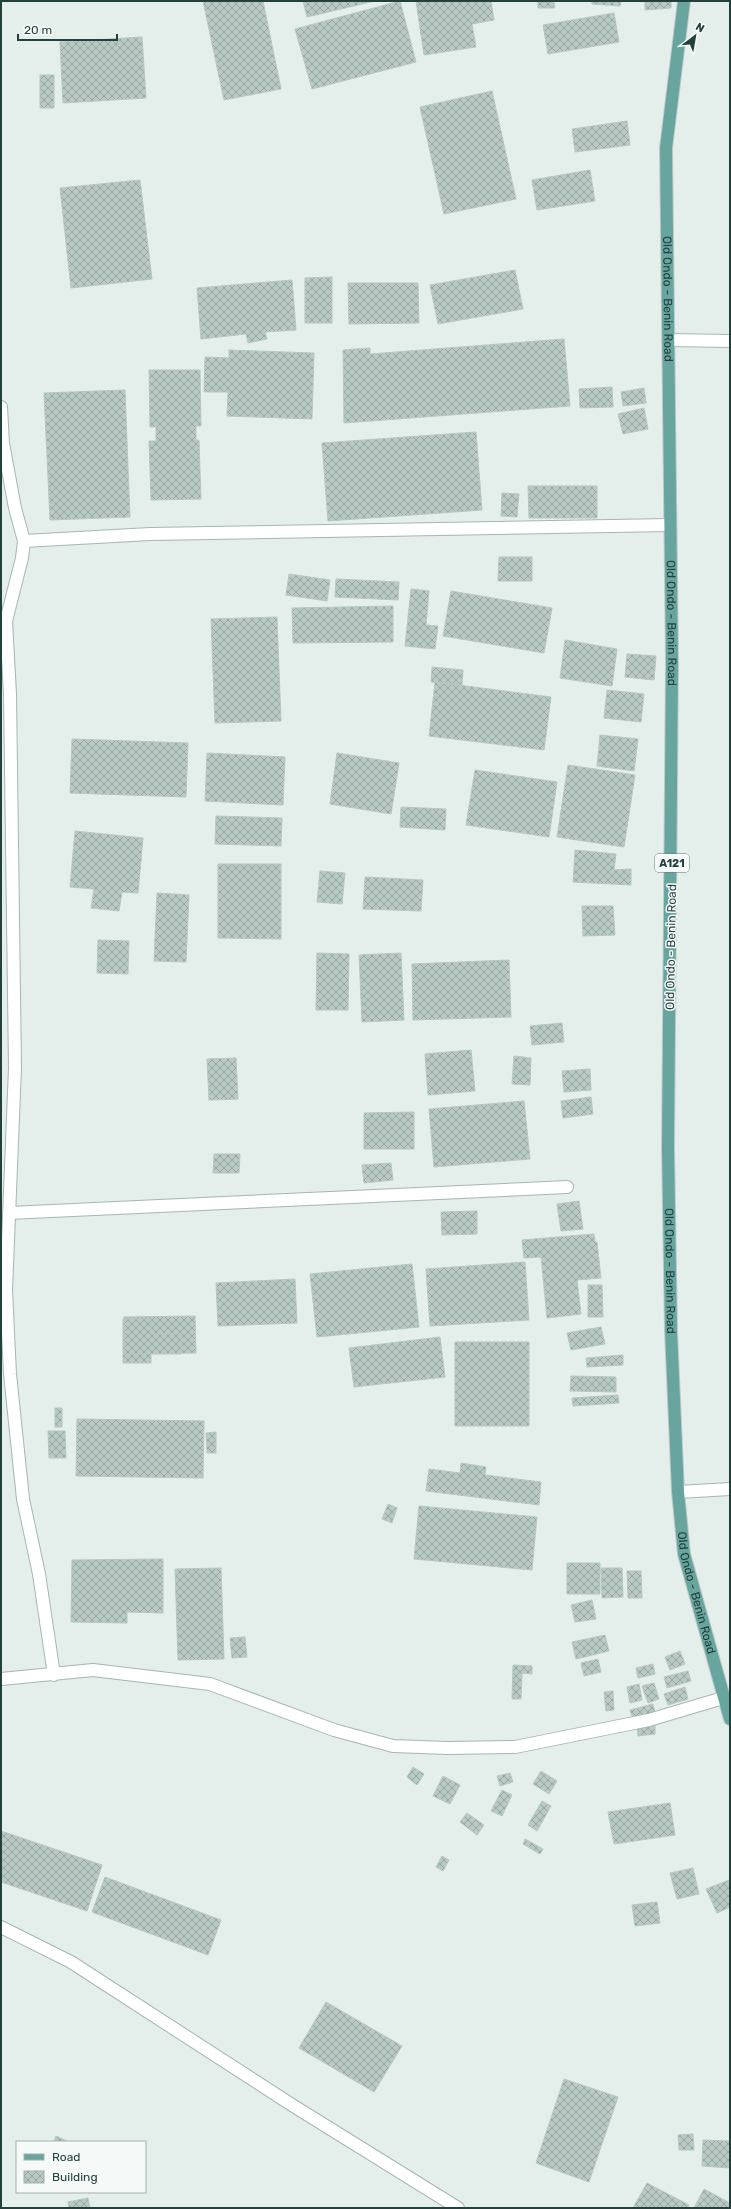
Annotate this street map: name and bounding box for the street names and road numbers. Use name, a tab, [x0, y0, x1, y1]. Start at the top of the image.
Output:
street label: Old Ondo - Benin Road	[660, 236, 675, 362]
street label: Old Ondo - Benin Road	[664, 560, 679, 686]
road number: A121	[655, 854, 689, 872]
street label: Old Ondo - Benin Road	[663, 884, 679, 1010]
street label: Old Ondo - Benin Road	[662, 1208, 678, 1334]
street label: Old Ondo - Benin Road	[675, 1531, 718, 1655]

